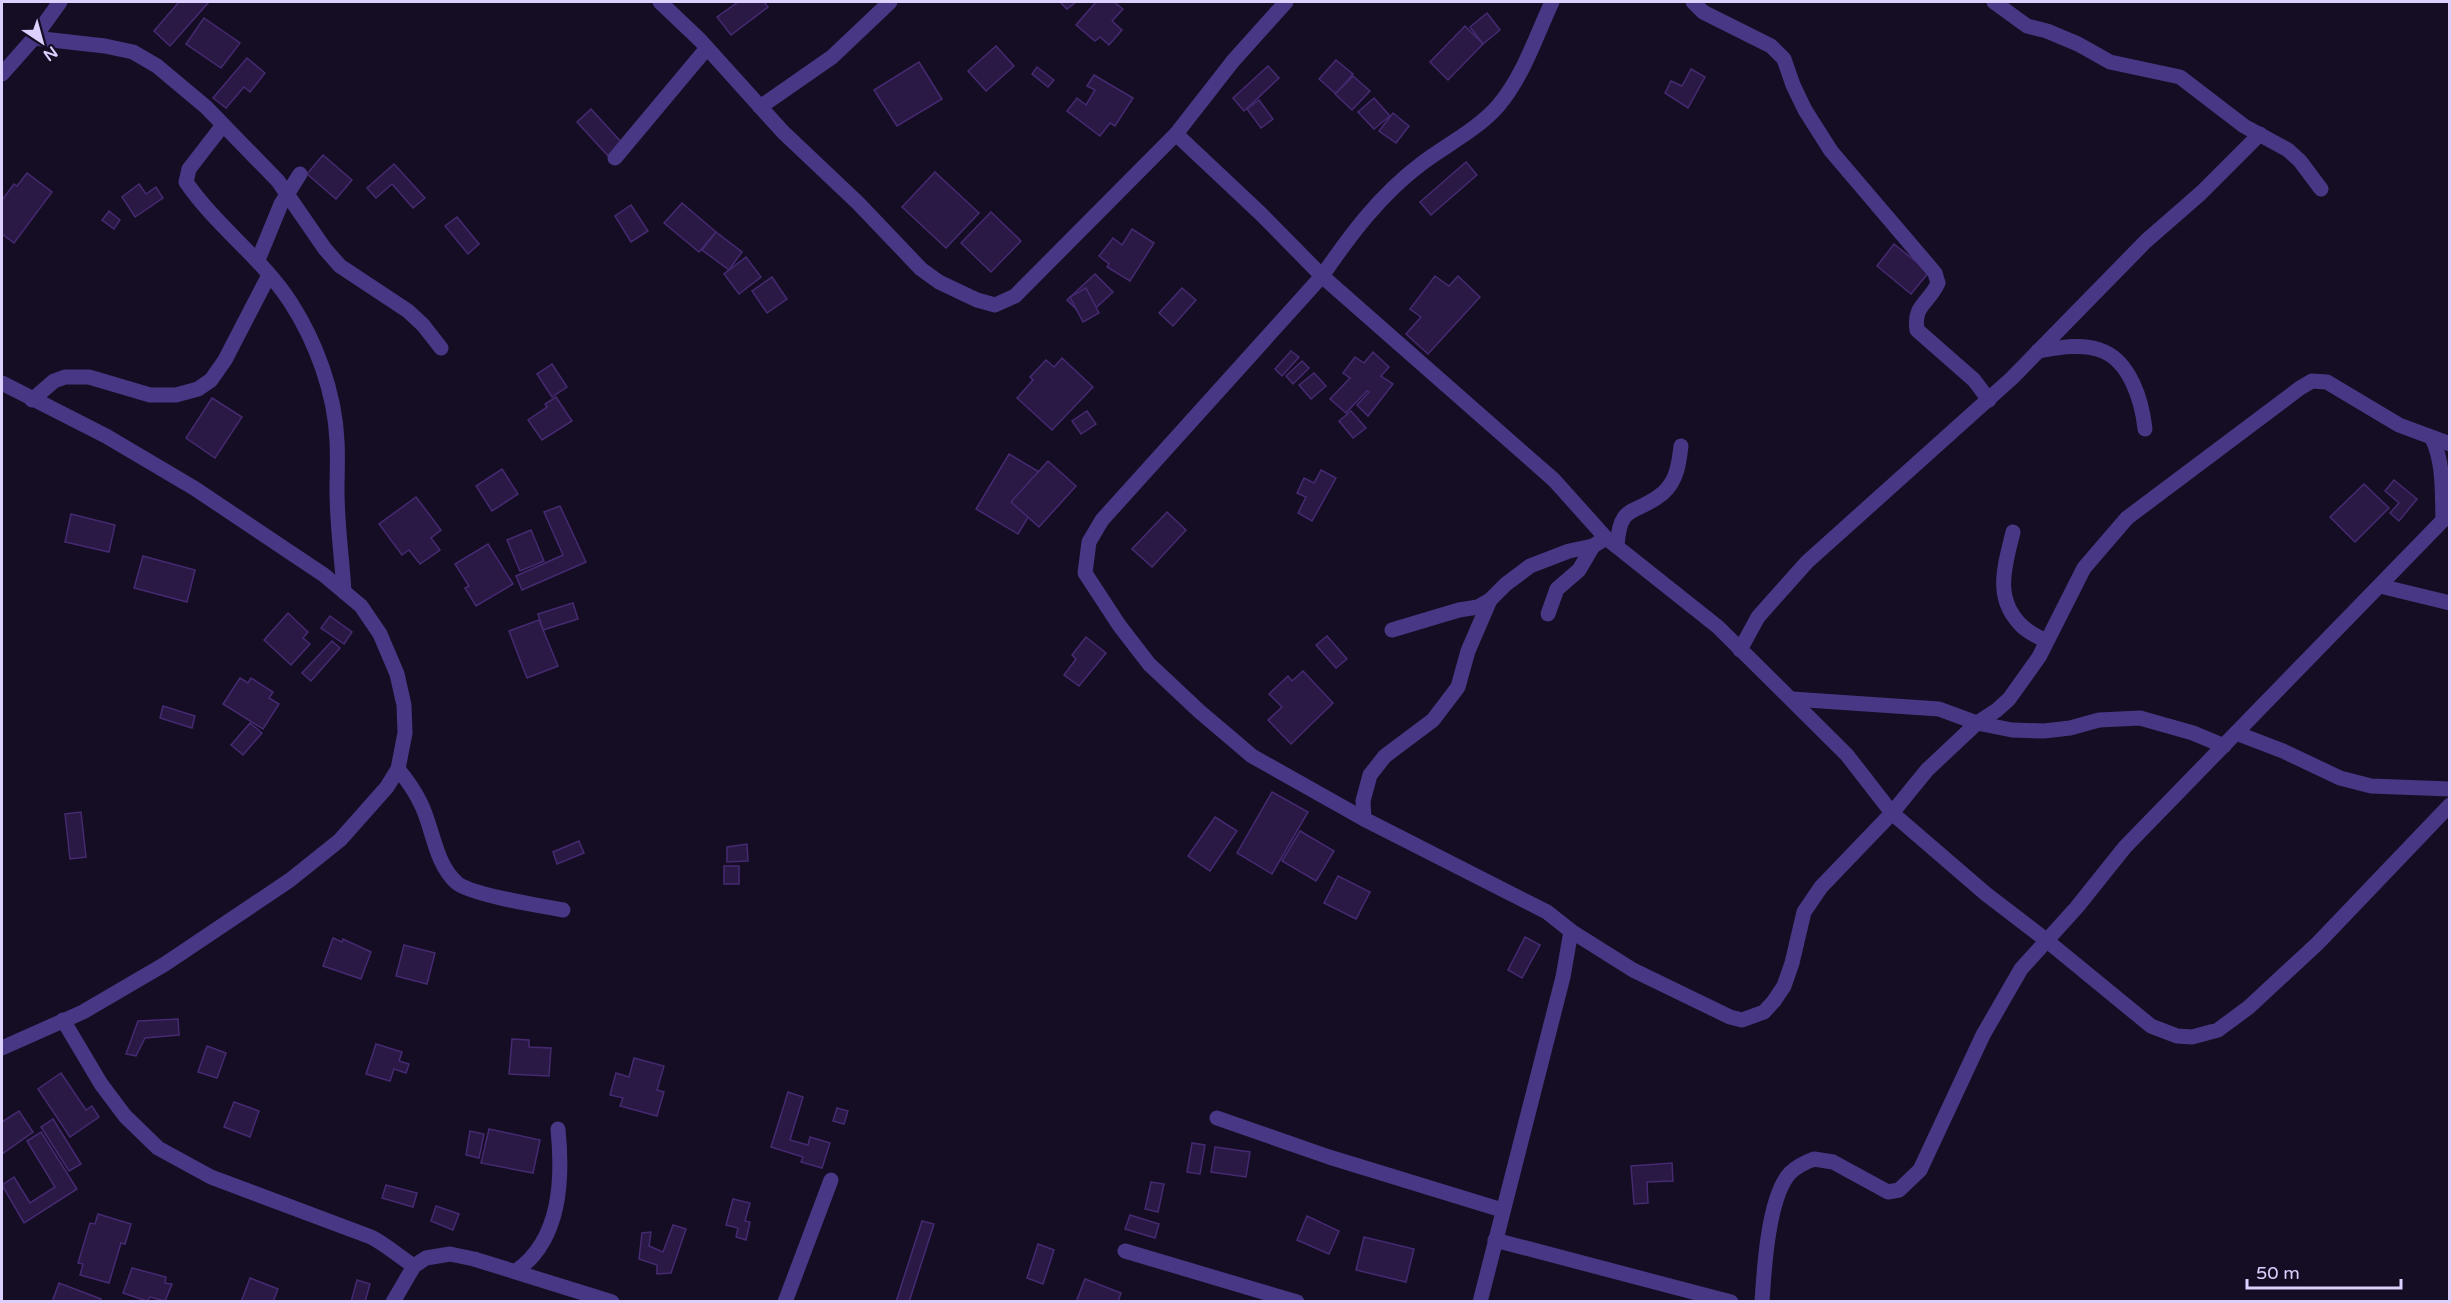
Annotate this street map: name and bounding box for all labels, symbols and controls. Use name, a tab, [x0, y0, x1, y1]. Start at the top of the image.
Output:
north arrow	[12, 12, 72, 72]
text: N	[39, 41, 61, 65]
scale bar	[2247, 1252, 2402, 1290]
text: 50 m	[2256, 1262, 2300, 1284]

